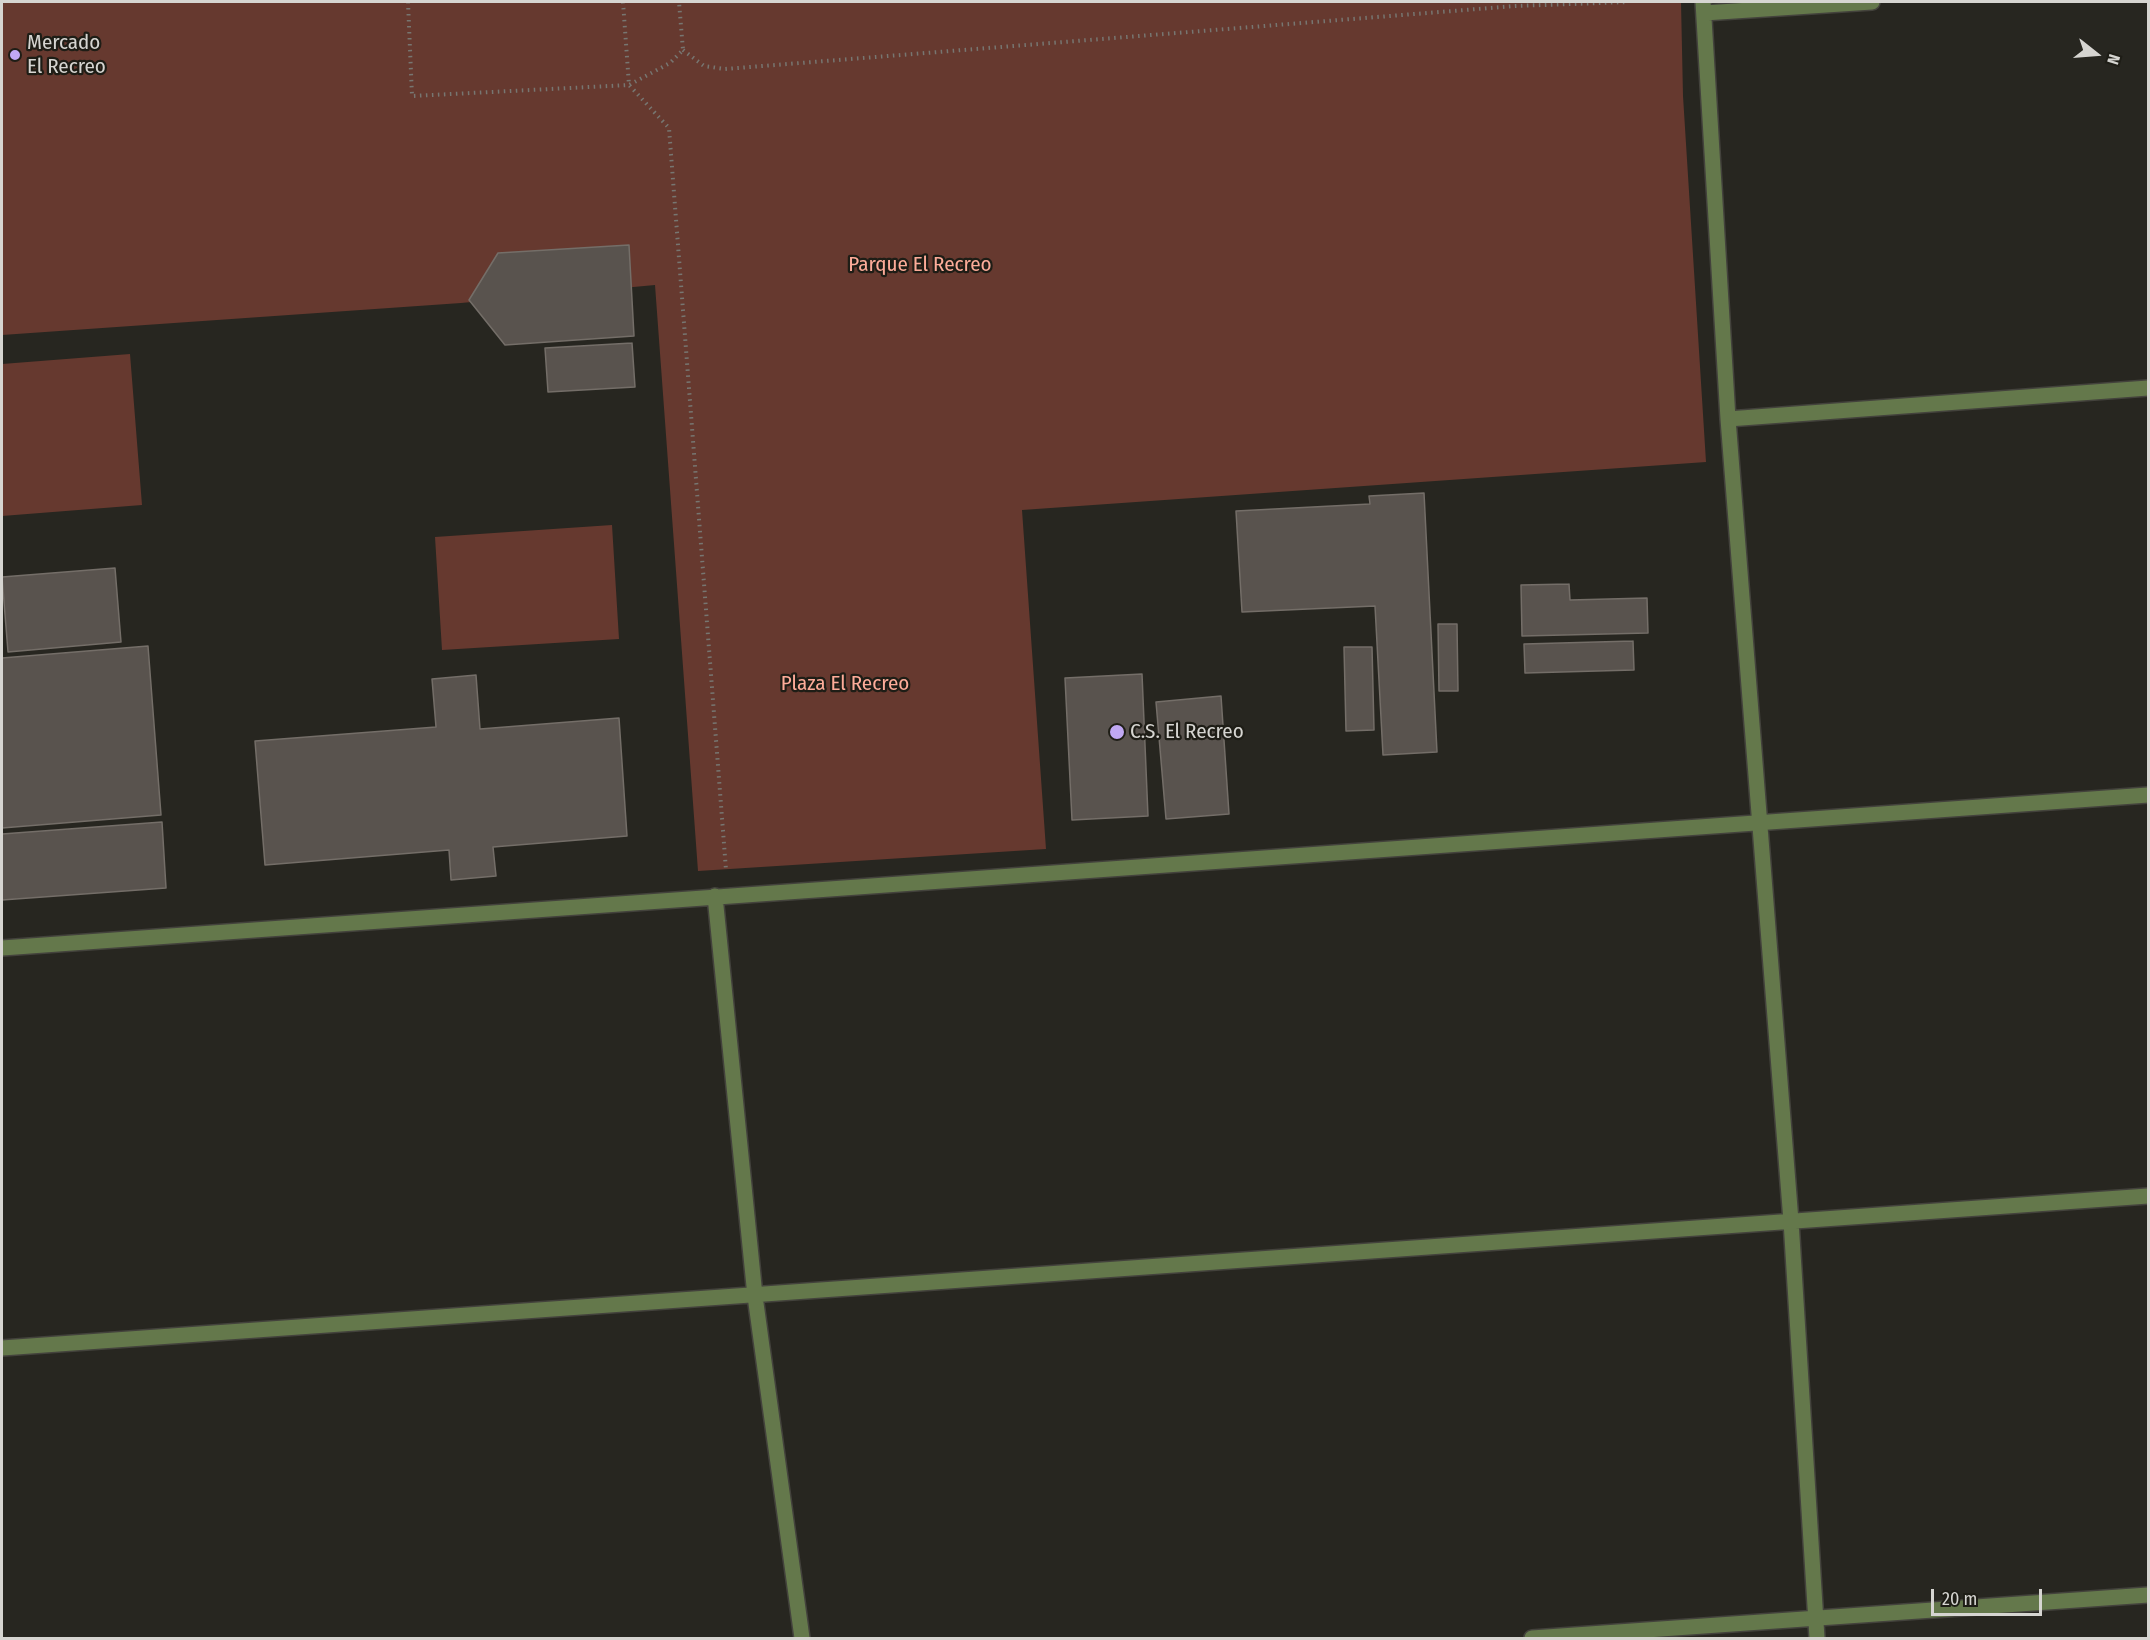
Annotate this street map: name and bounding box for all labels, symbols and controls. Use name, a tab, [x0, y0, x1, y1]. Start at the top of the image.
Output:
north arrow	[2066, 24, 2126, 84]
place label: Mercado El Recreo	[27, 30, 106, 80]
marker: Mercado El Recreo	[8, 48, 22, 62]
text: N	[2103, 52, 2124, 67]
park label: Parque El Recreo	[848, 252, 992, 278]
park label: Plaza El Recreo	[781, 671, 909, 697]
place label: C.S. El Recreo	[1130, 719, 1244, 745]
marker: C.S. El Recreo	[1108, 723, 1126, 741]
scale bar	[1934, 1577, 2045, 1615]
text: 20 m	[1942, 1588, 1977, 1610]

